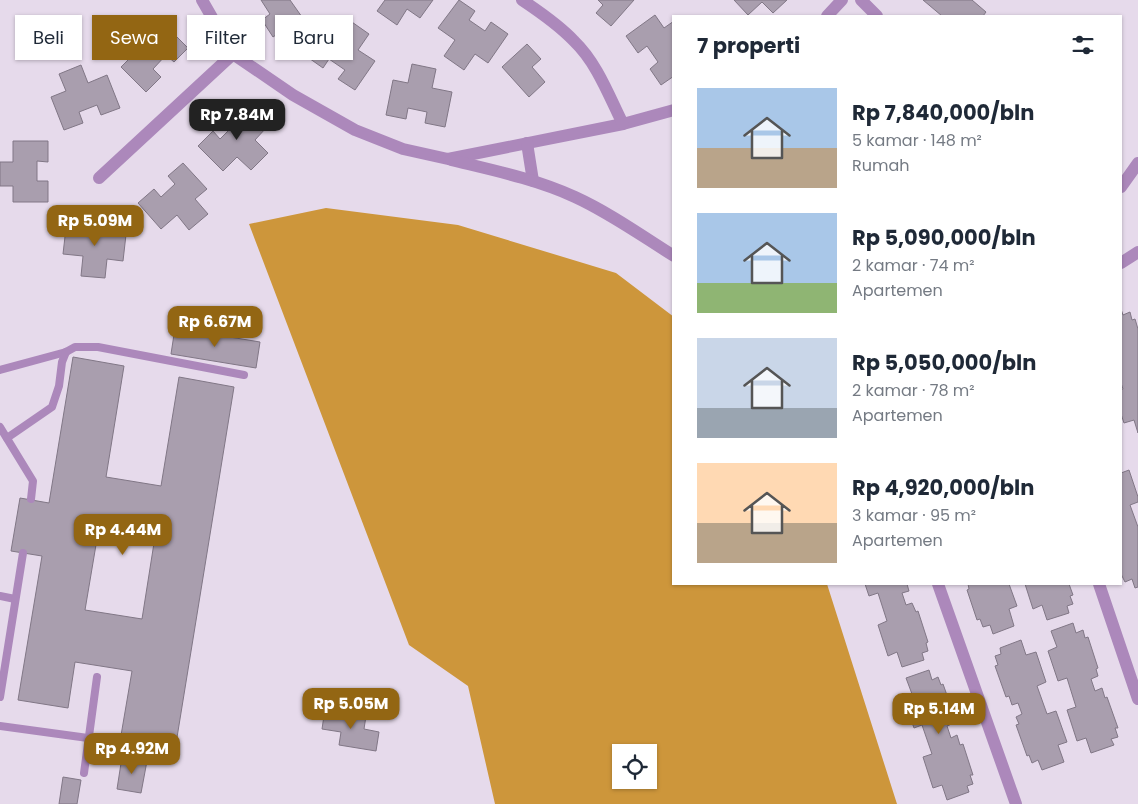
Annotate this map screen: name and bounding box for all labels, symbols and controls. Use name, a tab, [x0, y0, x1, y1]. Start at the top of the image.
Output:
chip: Beli	[15, 15, 82, 60]
chip: Sewa	[92, 15, 177, 60]
chip: Filter	[187, 15, 265, 60]
chip: Baru	[275, 15, 353, 60]
text: 7 properti	[697, 31, 800, 60]
icon: filters	[1069, 31, 1097, 59]
pin: Rp 7.84M	[185, 98, 289, 141]
text: Rp 7,840,000/bln	[852, 98, 1034, 127]
text: Rp 7.84M	[200, 103, 274, 126]
icon: home	[737, 108, 797, 168]
text: 5 kamar · 148 m²	[852, 129, 982, 152]
text: Rumah	[852, 154, 910, 177]
pin: Rp 5.09M	[43, 204, 147, 247]
text: Rp 5.09M	[58, 209, 132, 232]
text: Rp 5,090,000/bln	[852, 223, 1036, 252]
icon: home	[737, 233, 797, 293]
text: 2 kamar · 74 m²	[852, 254, 975, 277]
text: Apartemen	[852, 279, 943, 302]
pin: Rp 6.67M	[163, 306, 267, 348]
text: Rp 6.67M	[179, 310, 251, 333]
text: Rp 5,050,000/bln	[852, 348, 1036, 377]
icon: home	[737, 358, 797, 418]
text: 2 kamar · 78 m²	[852, 379, 975, 402]
text: Apartemen	[852, 404, 943, 427]
text: Rp 4,920,000/bln	[852, 473, 1034, 502]
icon: home	[737, 483, 797, 543]
text: 3 kamar · 95 m²	[852, 504, 976, 527]
pin: Rp 4.44M	[71, 514, 175, 556]
text: Rp 4.44M	[85, 518, 161, 541]
text: Apartemen	[852, 529, 943, 552]
pin: Rp 5.05M	[299, 688, 403, 730]
text: Rp 5.05M	[313, 692, 389, 715]
pin: Rp 5.14M	[887, 692, 991, 735]
text: Rp 5.14M	[903, 697, 975, 720]
pin: Rp 4.92M	[80, 732, 184, 775]
text: Rp 4.92M	[95, 737, 169, 760]
map controls	[612, 744, 657, 789]
button: locate	[612, 744, 657, 789]

